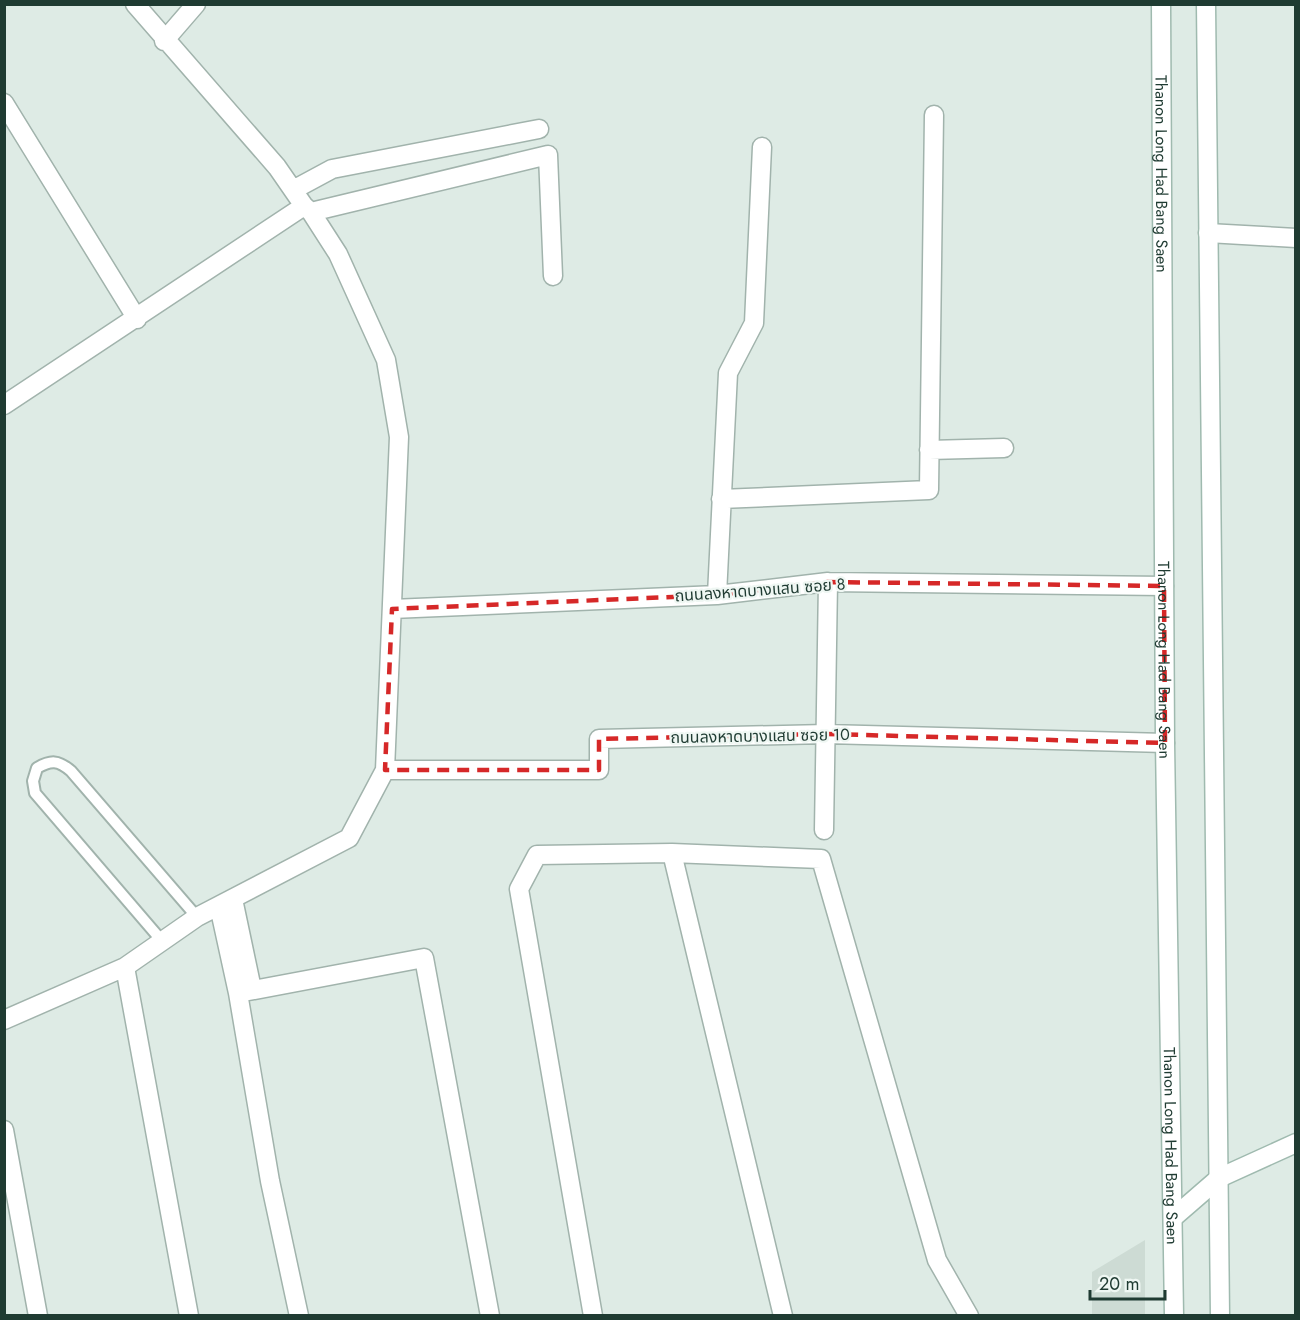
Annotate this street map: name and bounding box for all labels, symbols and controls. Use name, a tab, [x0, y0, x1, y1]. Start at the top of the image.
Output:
street label: Thanon Long Had Bang Saen	[1150, 75, 1174, 273]
street label: Thanon Long Had Bang Saen	[1153, 561, 1177, 759]
street label: ถนนลงหาดบางแสน ซอย 8	[674, 573, 846, 607]
street label: ถนนลงหาดบางแสน ซอย 10	[670, 723, 850, 749]
street label: Thanon Long Had Bang Saen	[1158, 1047, 1184, 1245]
scale bar	[1090, 1263, 1165, 1301]
text: 20 m	[1099, 1271, 1139, 1297]

